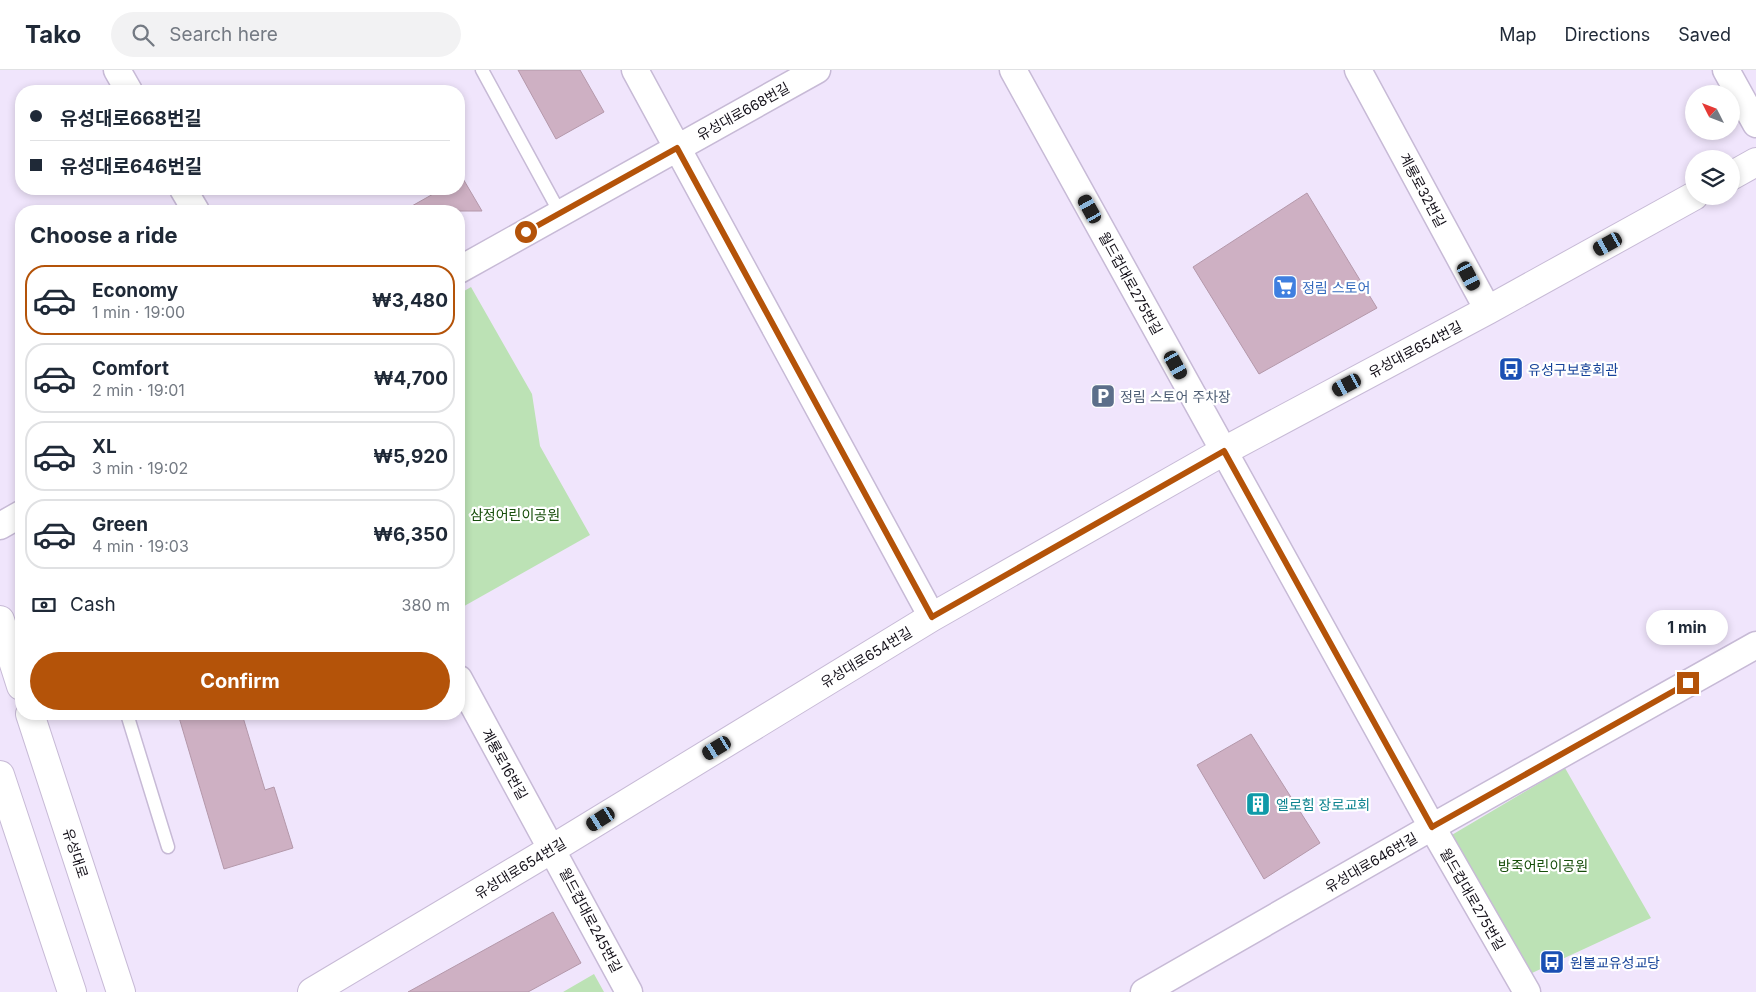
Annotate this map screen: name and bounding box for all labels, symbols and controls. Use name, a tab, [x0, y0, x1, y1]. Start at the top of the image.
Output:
search box	[111, 12, 461, 57]
text: Tako	[25, 20, 81, 49]
icon: search	[129, 21, 157, 49]
text: Search here	[169, 23, 278, 46]
text: Map	[1499, 24, 1537, 45]
text: Directions	[1565, 24, 1650, 45]
text: Saved	[1678, 24, 1731, 45]
street label: 유성대로668번길	[694, 79, 792, 143]
north arrow	[1685, 85, 1740, 140]
map controls	[1685, 85, 1740, 205]
text: 유성대로668번길	[60, 107, 202, 130]
street label: 계룡로32번길	[1396, 150, 1450, 230]
button: layers	[1685, 150, 1740, 205]
text: 유성대로646번길	[60, 155, 202, 178]
car	[1076, 192, 1103, 226]
route start	[515, 221, 537, 243]
text: Choose a ride	[30, 222, 178, 248]
street label: 월드컵대로275번길	[1096, 229, 1166, 337]
car	[1591, 230, 1624, 258]
car	[1455, 259, 1482, 293]
supermarket icon: 정림 스토어	[1272, 274, 1298, 300]
icon: car	[32, 278, 77, 323]
text: Economy	[92, 279, 178, 302]
place label: 정림 스토어	[1302, 279, 1370, 296]
text: ₩3,480	[372, 289, 448, 312]
text: 1 min · 19:00	[92, 302, 185, 322]
street label: 유성대로654번길	[1365, 317, 1465, 381]
car	[1162, 348, 1189, 382]
icon: car	[32, 356, 77, 401]
bus stop icon: 유성구보훈회관	[1498, 356, 1524, 382]
text: Comfort	[92, 357, 169, 380]
place label: 유성구보훈회관	[1528, 361, 1618, 378]
text: ₩4,700	[374, 367, 448, 390]
car	[1330, 371, 1363, 399]
text: 2 min · 19:01	[92, 380, 185, 400]
parking icon: 정림 스토어 주차장	[1090, 383, 1116, 409]
place label: 정림 스토어 주차장	[1120, 388, 1231, 405]
icon: car	[32, 434, 77, 479]
text: XL	[92, 435, 117, 458]
text: ₩5,920	[373, 445, 448, 468]
text: 3 min · 19:02	[92, 458, 188, 478]
park label: 삼정어린이공원	[470, 506, 560, 523]
icon: car	[32, 512, 77, 557]
text: Green	[92, 513, 148, 536]
text: ₩6,350	[373, 523, 448, 546]
text: 4 min · 19:03	[92, 536, 189, 556]
icon: cash	[30, 591, 58, 619]
text: Cash	[70, 593, 116, 616]
text: 380 m	[402, 595, 450, 615]
callout: 1 min	[1647, 610, 1729, 646]
text: 1 min	[1667, 617, 1707, 637]
street label: 유성대로654번길	[817, 623, 915, 691]
button: Confirm	[30, 652, 450, 710]
route end	[1677, 672, 1699, 694]
street label: 계룡로16번길	[478, 725, 532, 803]
car	[700, 734, 733, 762]
building icon: 엘로힘 장로교회	[1245, 791, 1271, 817]
place label: 엘로힘 장로교회	[1276, 796, 1370, 813]
car	[584, 805, 617, 833]
street label: 유성대로	[60, 826, 92, 880]
street label: 유성대로646번길	[1322, 829, 1420, 895]
street label: 유성대로654번길	[471, 834, 569, 902]
street label: 월드컵대로275번길	[1437, 845, 1509, 953]
park label: 방죽어린이공원	[1498, 857, 1588, 874]
street label: 월드컵대로245번길	[556, 865, 626, 975]
bus stop icon: 원불교유성교당	[1539, 949, 1565, 975]
place label: 원불교유성교당	[1570, 954, 1660, 971]

